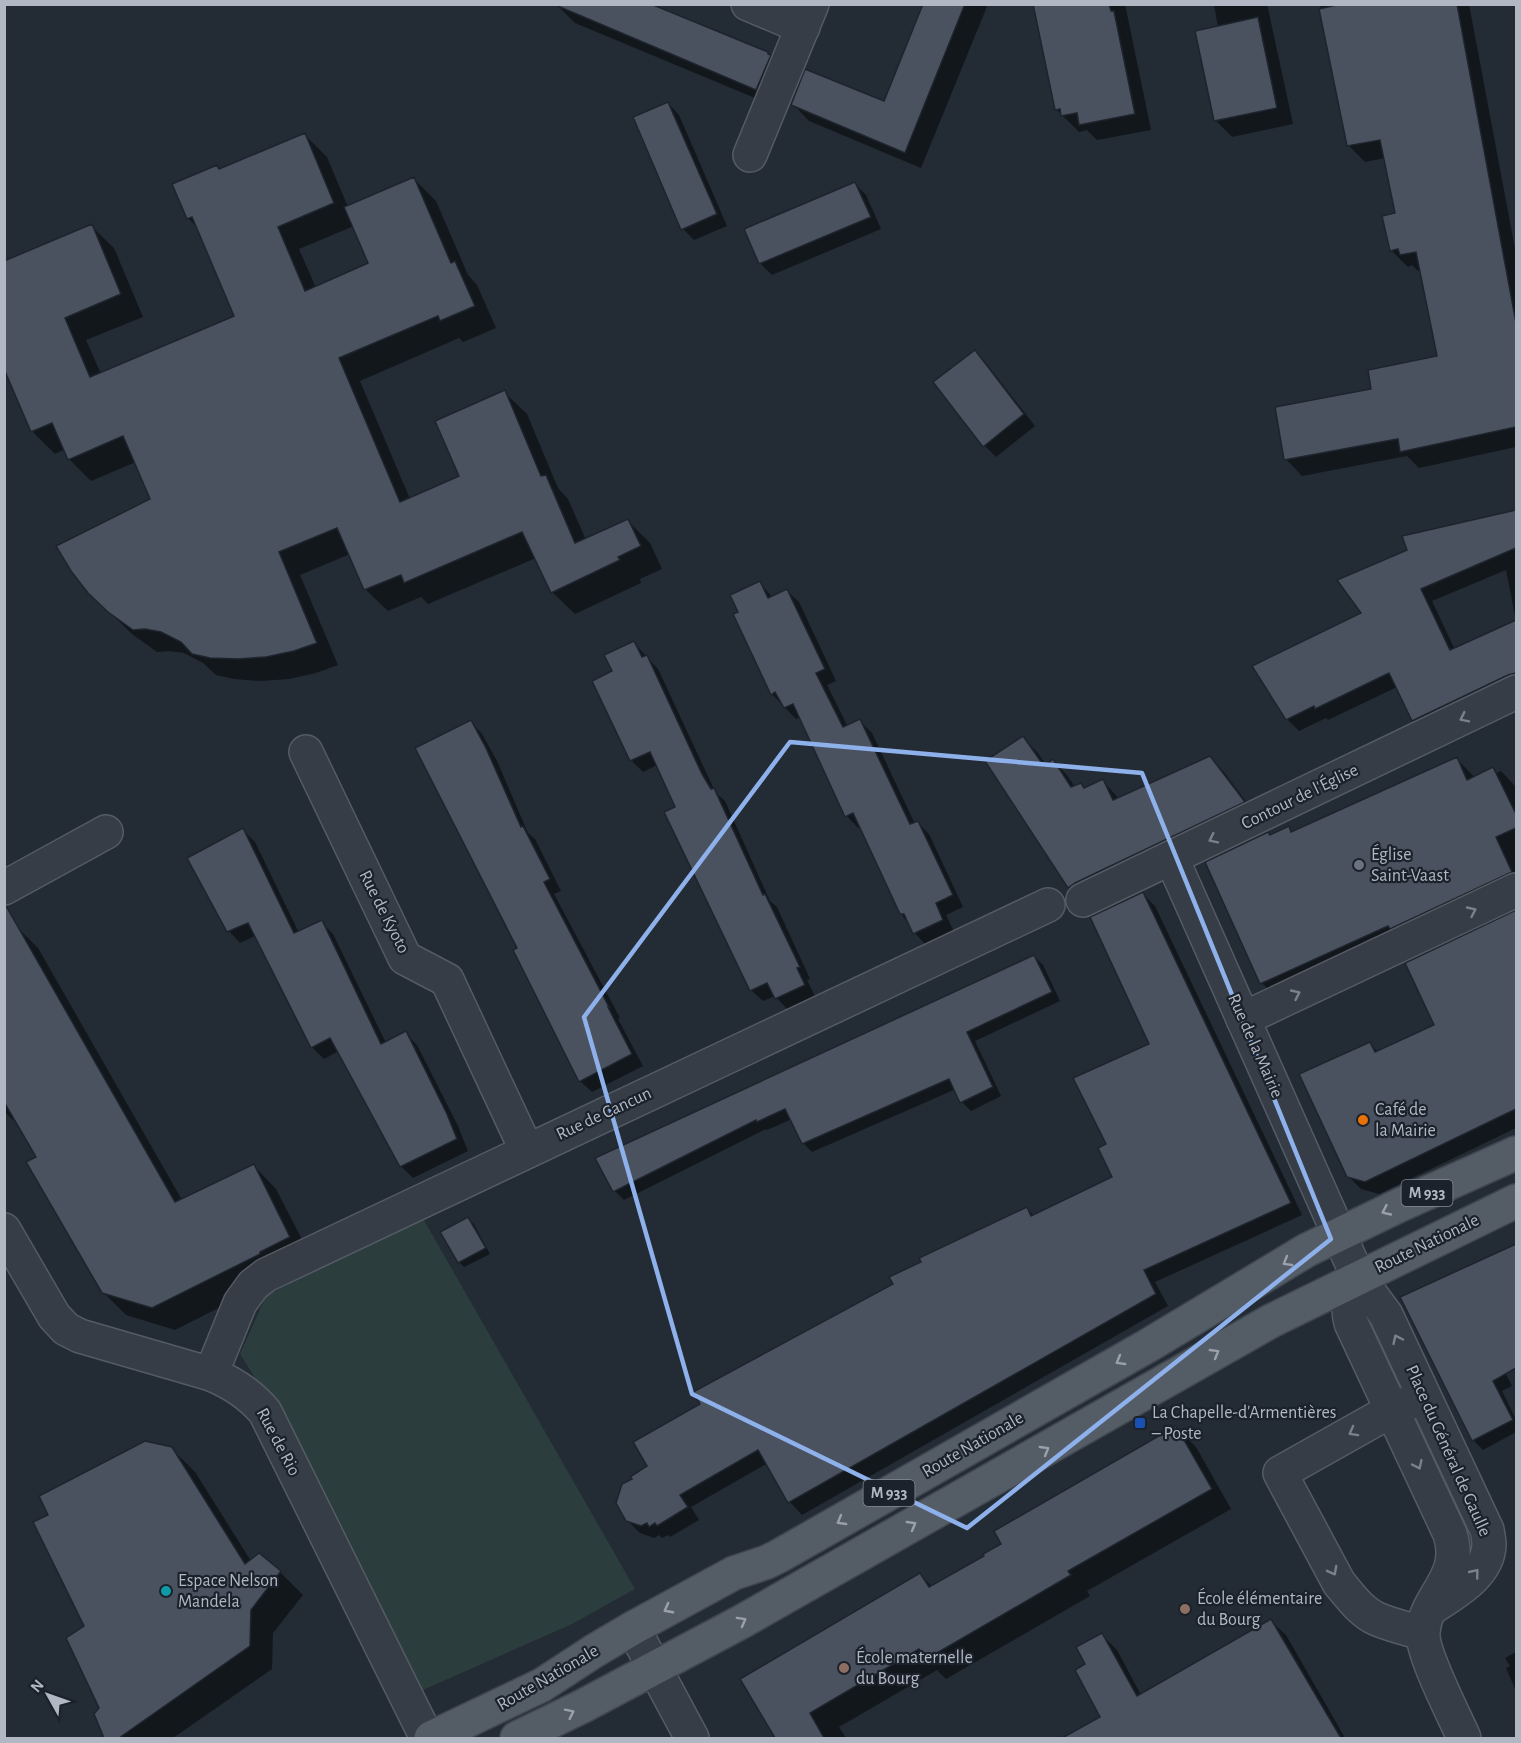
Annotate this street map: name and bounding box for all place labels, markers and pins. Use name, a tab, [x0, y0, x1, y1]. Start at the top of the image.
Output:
place label: Église Saint-Vaast	[1371, 843, 1449, 885]
marker: Église Saint-Vaast	[1352, 858, 1366, 872]
place label: Café de la Mairie	[1375, 1101, 1436, 1140]
marker: Café de la Mairie	[1356, 1113, 1370, 1127]
place label: La Chapelle-d'Armentières – Poste	[1151, 1404, 1336, 1443]
marker: La Chapelle-d'Armentières – Poste	[1133, 1416, 1147, 1430]
place label: Espace Nelson Mandela	[178, 1572, 278, 1611]
marker: Espace Nelson Mandela	[159, 1584, 173, 1598]
place label: École élémentaire du Bourg	[1197, 1587, 1322, 1629]
marker: École élémentaire du Bourg	[1178, 1602, 1192, 1616]
place label: École maternelle du Bourg	[856, 1646, 973, 1688]
marker: École maternelle du Bourg	[837, 1661, 851, 1675]

